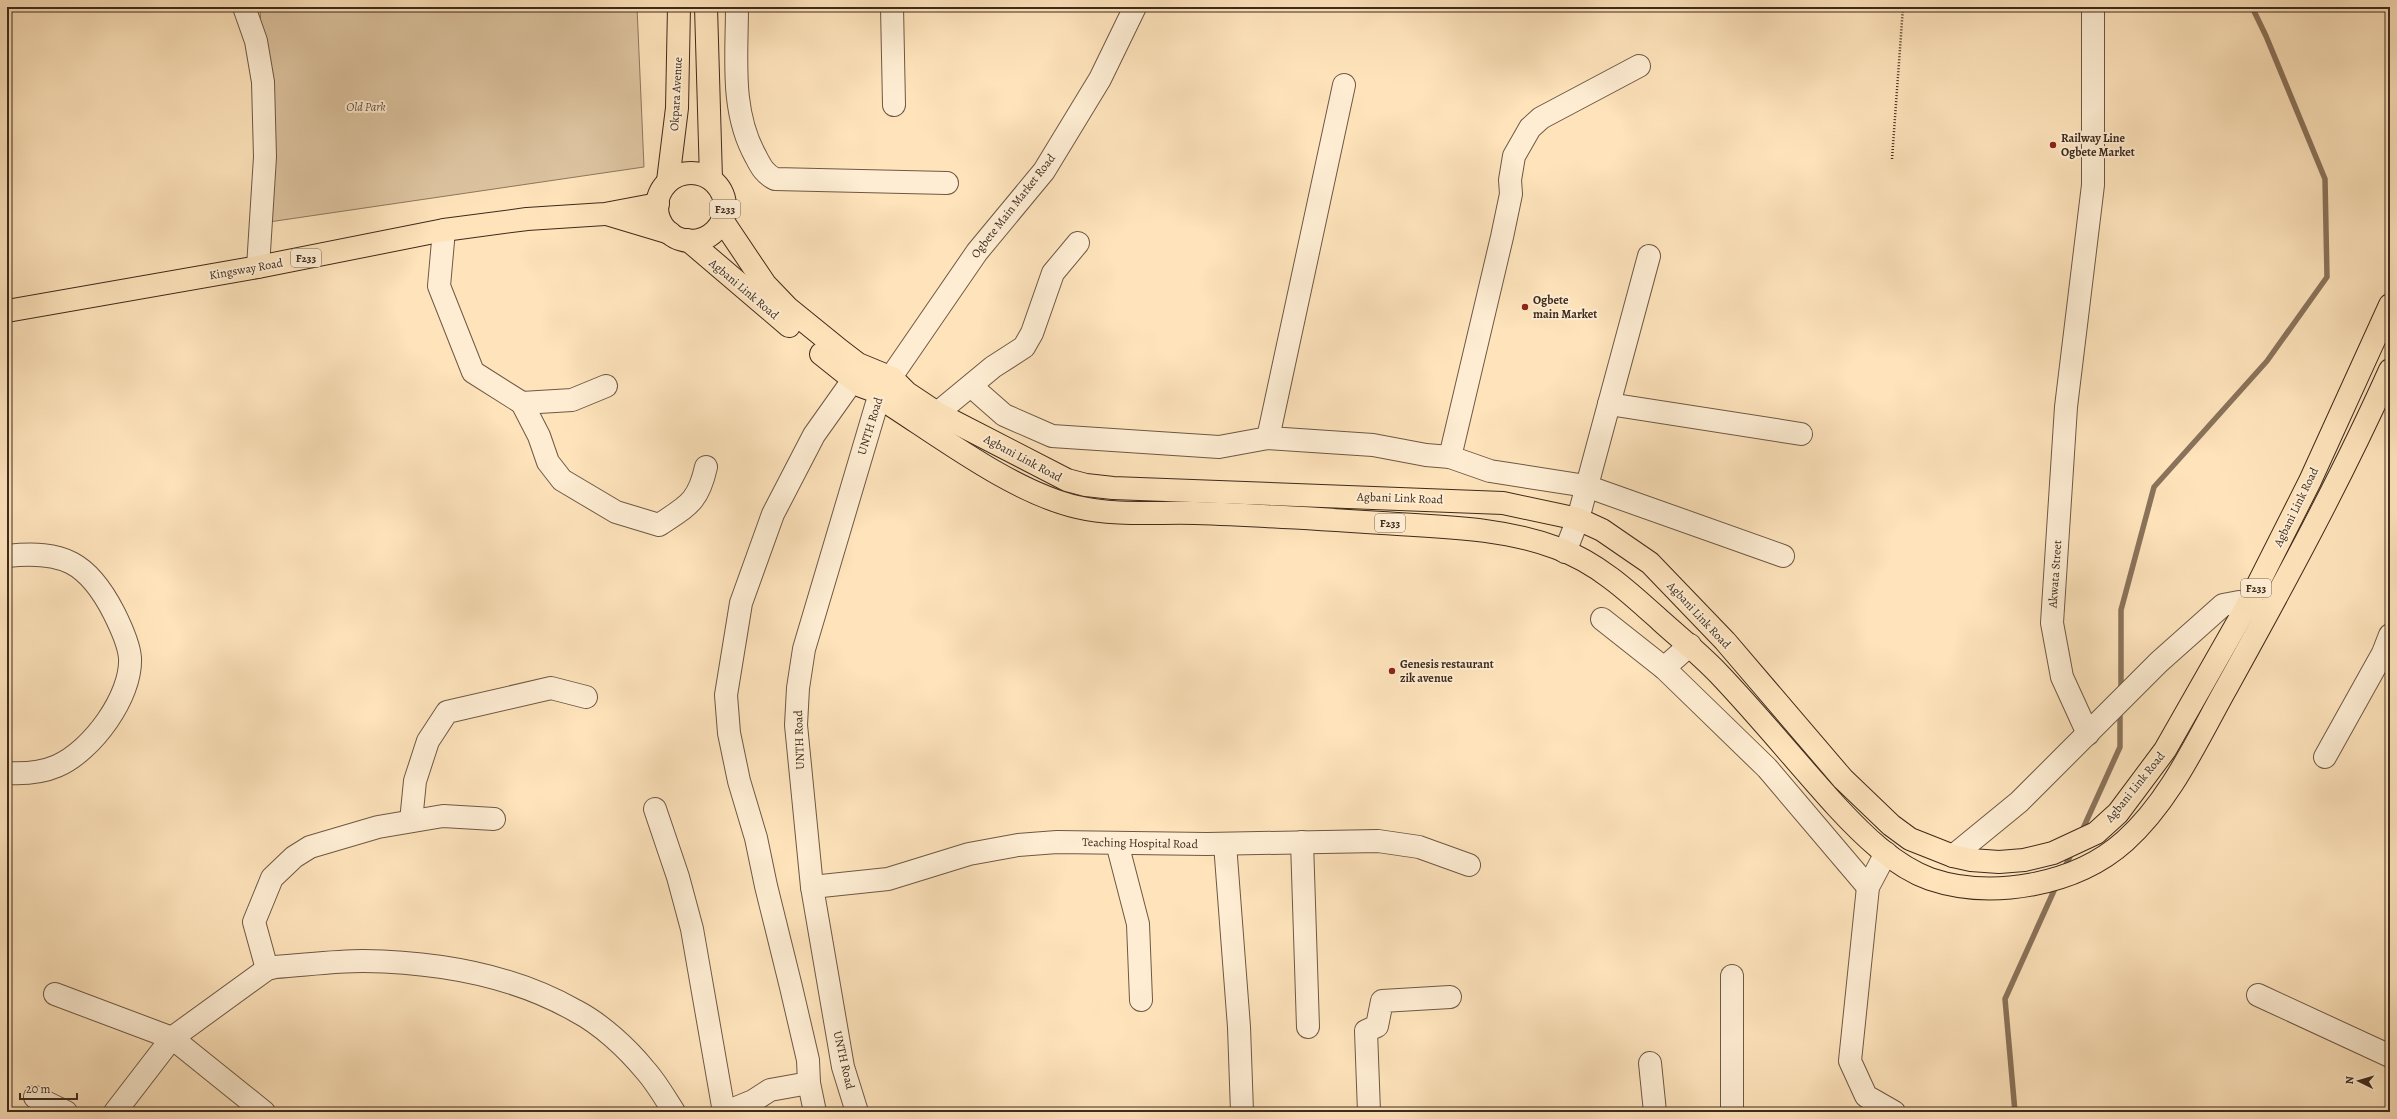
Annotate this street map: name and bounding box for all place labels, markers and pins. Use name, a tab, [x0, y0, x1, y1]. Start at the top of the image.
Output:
place label: Railway Line Ogbete Market	[2061, 130, 2135, 160]
marker: Railway Line Ogbete Market	[2048, 140, 2058, 150]
place label: Ogbete main Market	[1533, 292, 1597, 322]
marker: Ogbete main Market	[1520, 302, 1530, 312]
place label: Genesis restaurant zik avenue	[1400, 656, 1494, 686]
marker: Genesis restaurant zik avenue	[1387, 666, 1397, 676]

